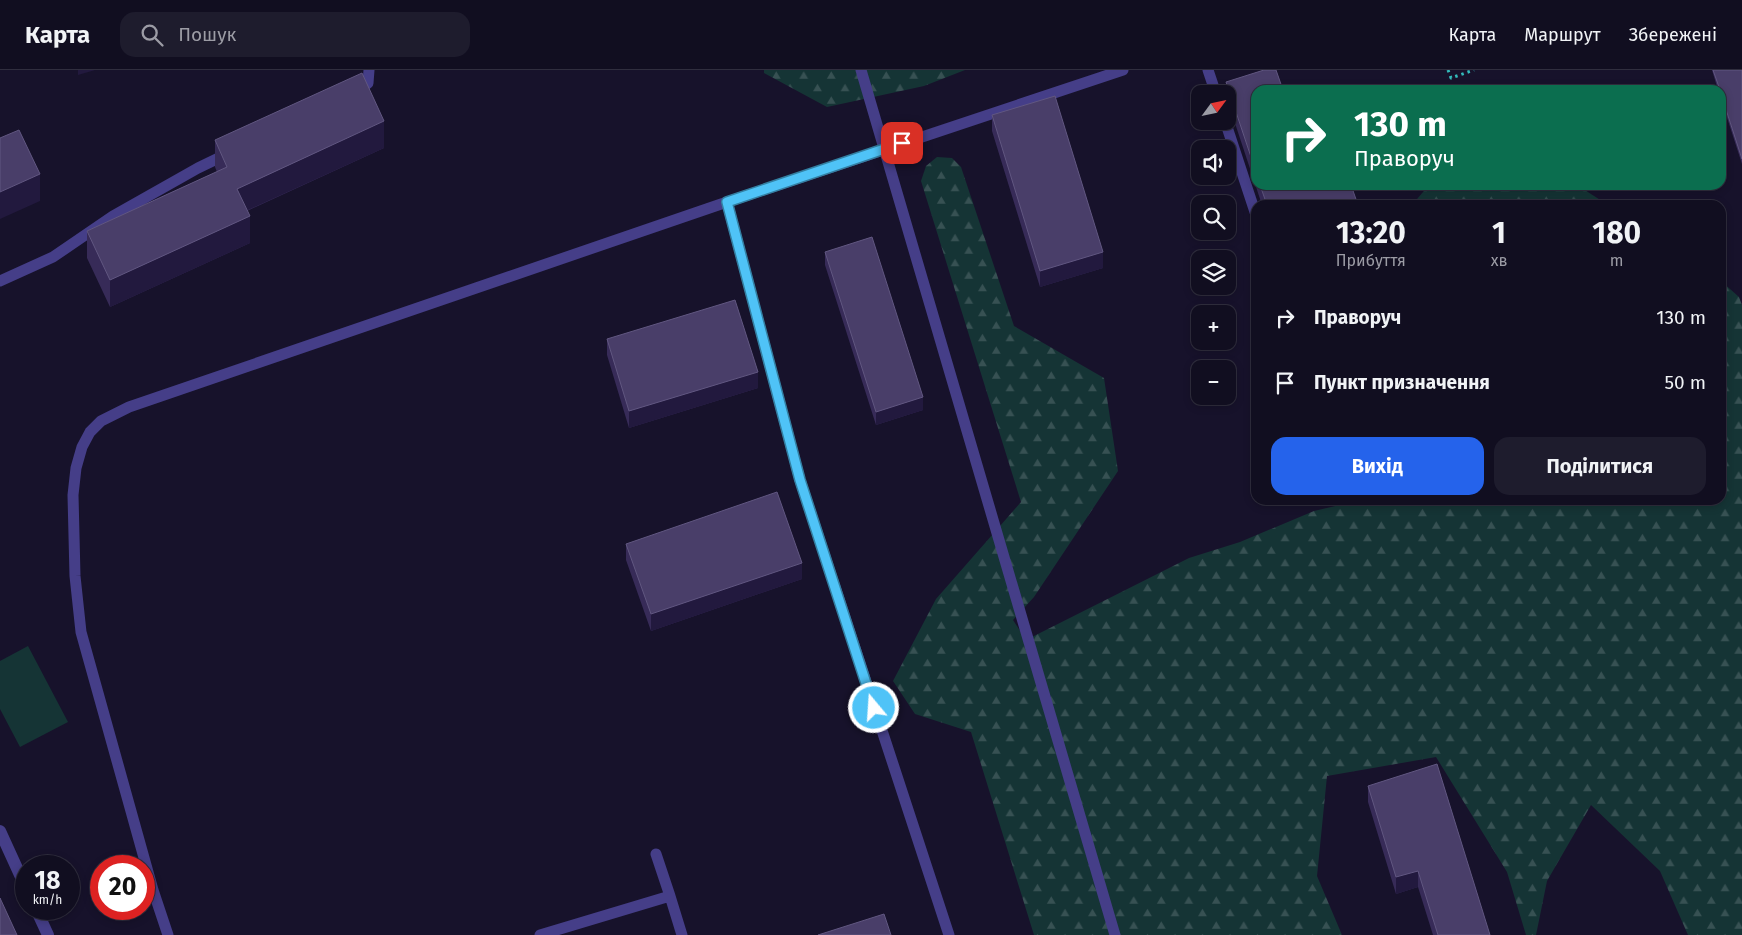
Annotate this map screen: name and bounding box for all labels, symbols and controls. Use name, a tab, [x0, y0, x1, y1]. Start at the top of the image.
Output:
search box	[120, 12, 470, 57]
text: Карта	[25, 21, 90, 49]
icon: search	[138, 21, 166, 49]
text: Пошук	[178, 23, 236, 46]
text: Карта	[1449, 24, 1496, 46]
text: Маршрут	[1524, 24, 1601, 46]
text: Збережені	[1629, 24, 1717, 46]
north arrow	[1191, 85, 1236, 130]
map controls	[1191, 85, 1236, 405]
text: 130 m	[1354, 103, 1447, 145]
icon: right	[1271, 105, 1336, 170]
pin	[881, 122, 923, 164]
icon: arrive	[888, 129, 916, 157]
button: sound	[1191, 140, 1236, 185]
text: Праворуч	[1354, 145, 1455, 172]
button: search	[1191, 195, 1236, 240]
text: 13:20	[1336, 215, 1406, 251]
text: 1	[1492, 215, 1506, 251]
text: 180	[1592, 215, 1641, 251]
button: layers	[1191, 250, 1236, 295]
text: Прибуття	[1336, 251, 1406, 270]
text: хв	[1491, 251, 1507, 270]
text: m	[1610, 251, 1624, 270]
icon: right	[1271, 304, 1299, 332]
button: +	[1191, 305, 1236, 350]
text: Праворуч	[1314, 306, 1401, 329]
text: 130 m	[1656, 306, 1706, 329]
button: −	[1191, 360, 1236, 405]
icon: arrive	[1271, 369, 1299, 397]
text: Пункт призначення	[1314, 371, 1490, 394]
text: 50 m	[1665, 371, 1706, 394]
button: Вихід	[1271, 437, 1484, 495]
button: Поділитися	[1494, 437, 1706, 495]
position arrow	[847, 681, 899, 733]
speed limit sign: 20	[90, 855, 155, 920]
text: 18	[34, 866, 61, 896]
text: km/h	[33, 893, 62, 907]

